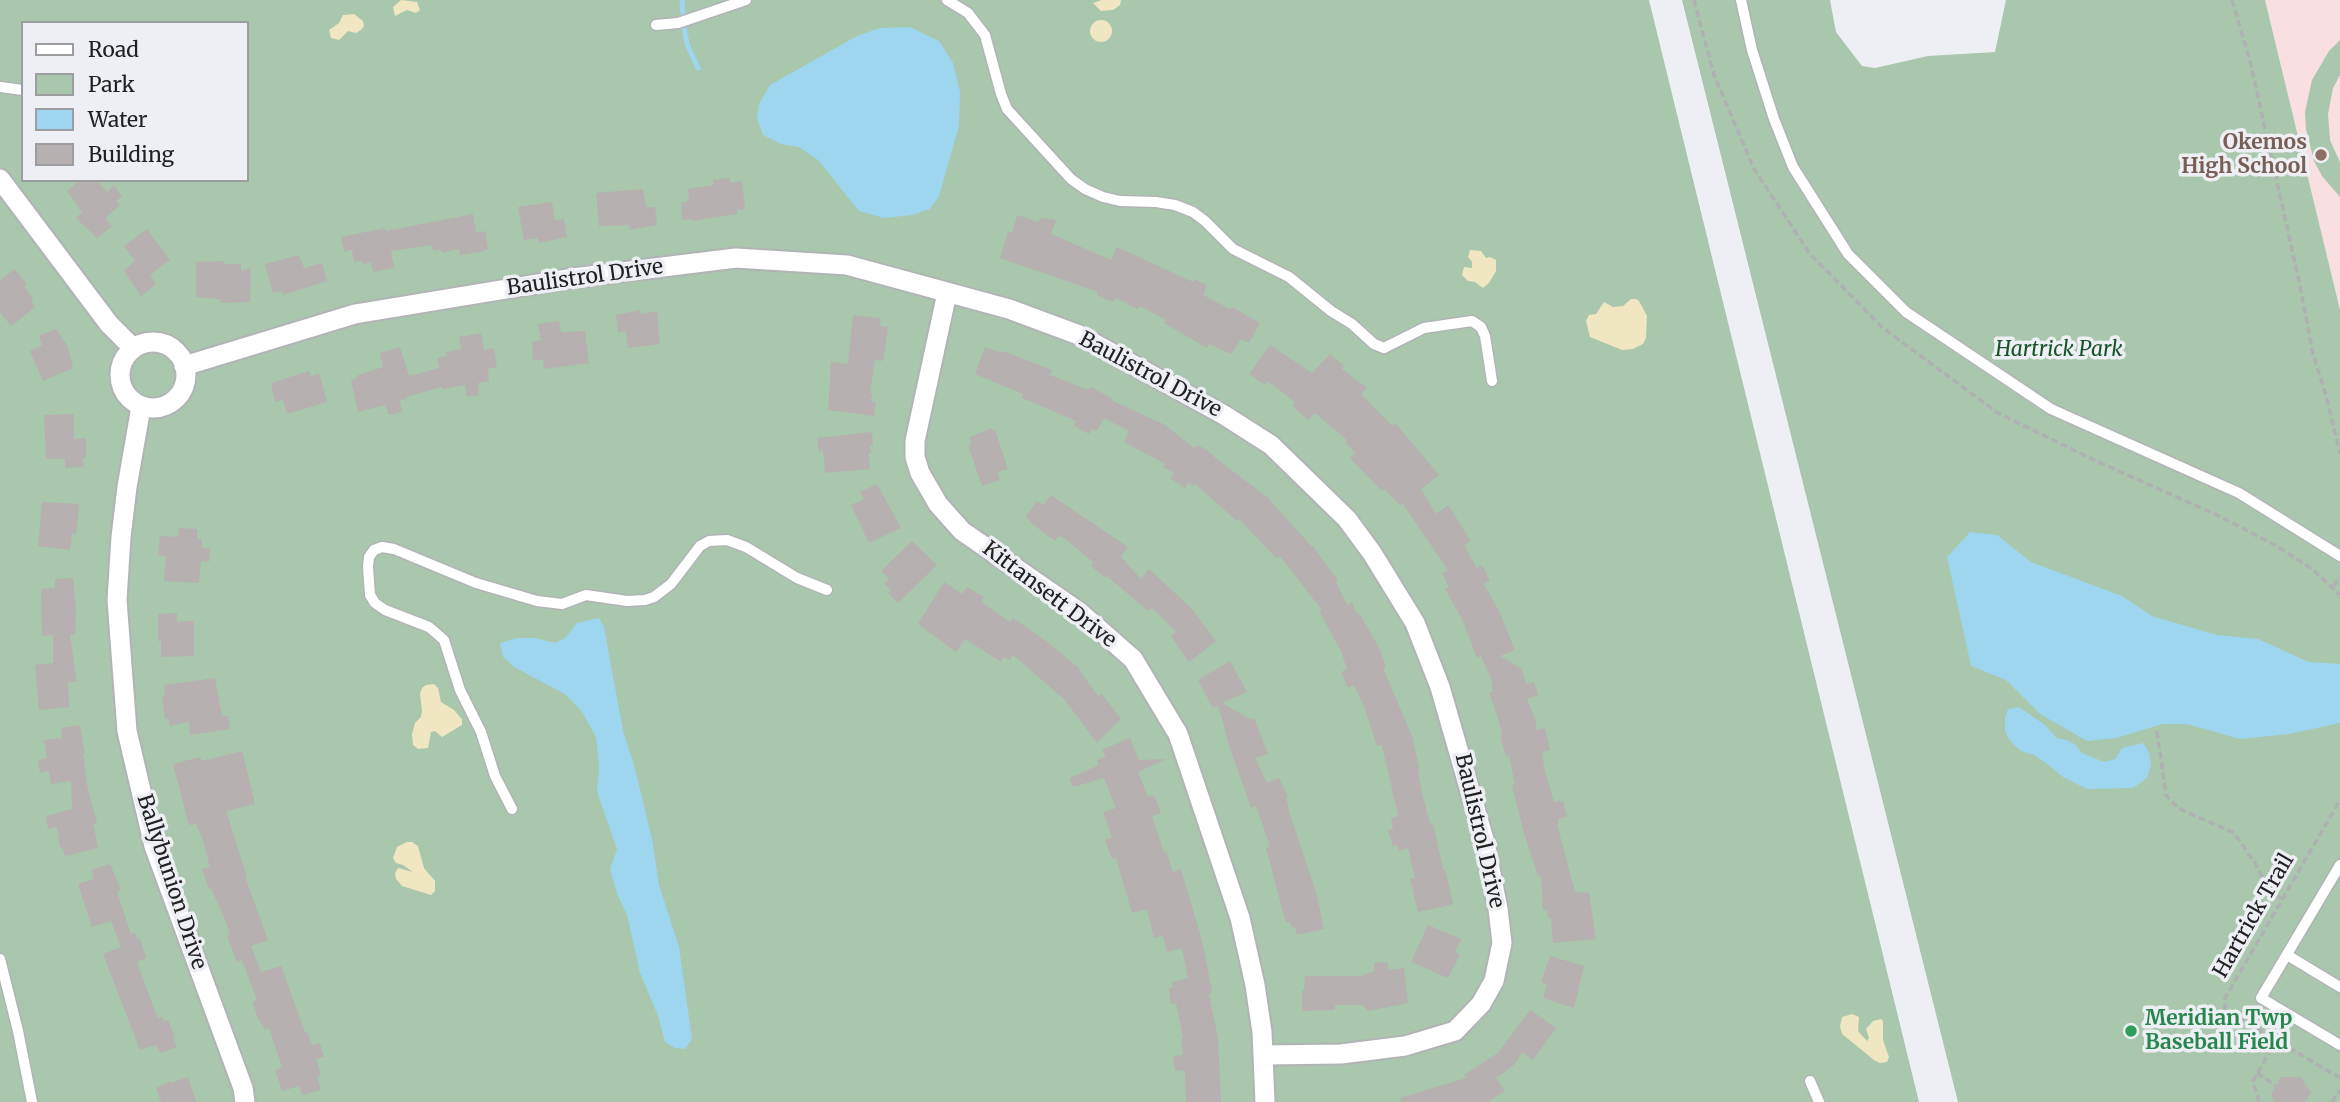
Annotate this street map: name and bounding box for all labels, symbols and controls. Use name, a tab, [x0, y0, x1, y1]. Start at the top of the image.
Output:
legend	[21, 21, 248, 182]
text: Road	[88, 36, 139, 63]
text: Park	[88, 71, 135, 98]
text: Water	[88, 106, 147, 133]
place label: Okemos High School	[2181, 130, 2307, 180]
text: Building	[88, 141, 174, 168]
marker: Okemos High School	[2313, 147, 2329, 163]
street label: Baulistrol Drive	[505, 255, 665, 301]
street label: Baulistrol Drive	[1075, 327, 1225, 423]
park label: Hartrick Park	[1995, 337, 2123, 363]
street label: Kittansett Drive	[977, 537, 1121, 653]
street label: Baulistrol Drive	[1449, 751, 1509, 911]
street label: Ballybunion Drive	[131, 791, 211, 973]
street label: Hartrick Trail	[2208, 850, 2300, 982]
place label: Meridian Twp Baseball Field	[2145, 1006, 2292, 1056]
marker: Meridian Twp Baseball Field	[2123, 1023, 2139, 1039]

